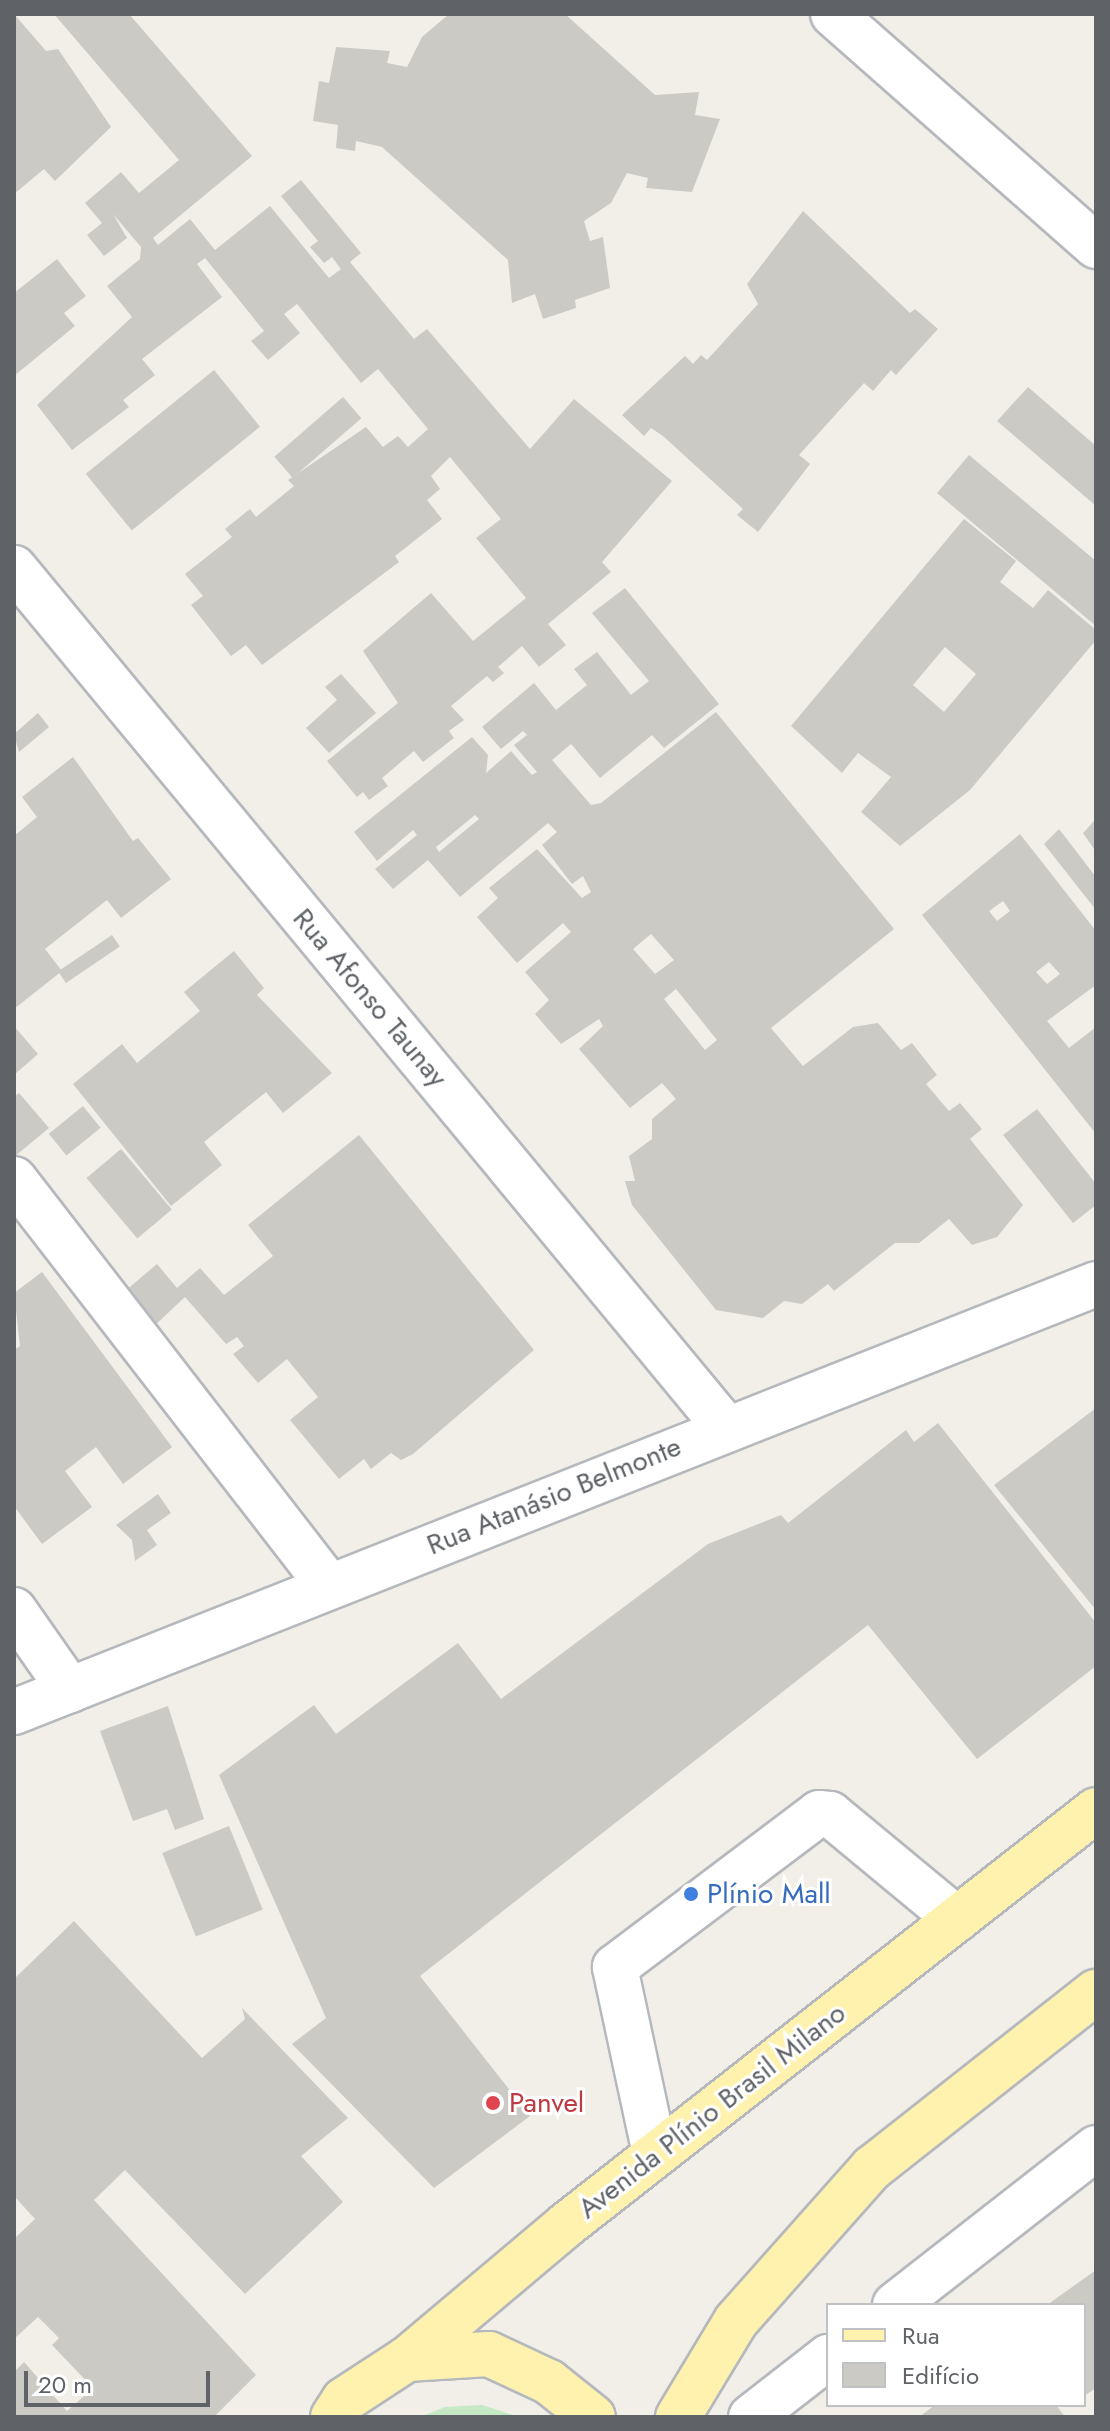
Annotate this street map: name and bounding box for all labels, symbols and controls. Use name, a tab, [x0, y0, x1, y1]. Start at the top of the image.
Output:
street label: Rua Afonso Taunay	[286, 902, 454, 1094]
street label: Rua Atanásio Belmonte	[422, 1430, 686, 1562]
place label: Plínio Mall	[707, 1877, 831, 1911]
marker: Plínio Mall	[682, 1885, 700, 1903]
street label: Avenida Plínio Brasil Milano	[572, 1996, 852, 2226]
place label: Panvel	[509, 2086, 584, 2120]
marker: Panvel	[484, 2094, 502, 2112]
legend	[826, 2303, 1086, 2407]
text: Rua	[902, 2318, 940, 2353]
scale bar	[28, 2355, 214, 2405]
text: Edifício	[902, 2358, 979, 2393]
text: 20 m	[38, 2367, 92, 2402]

